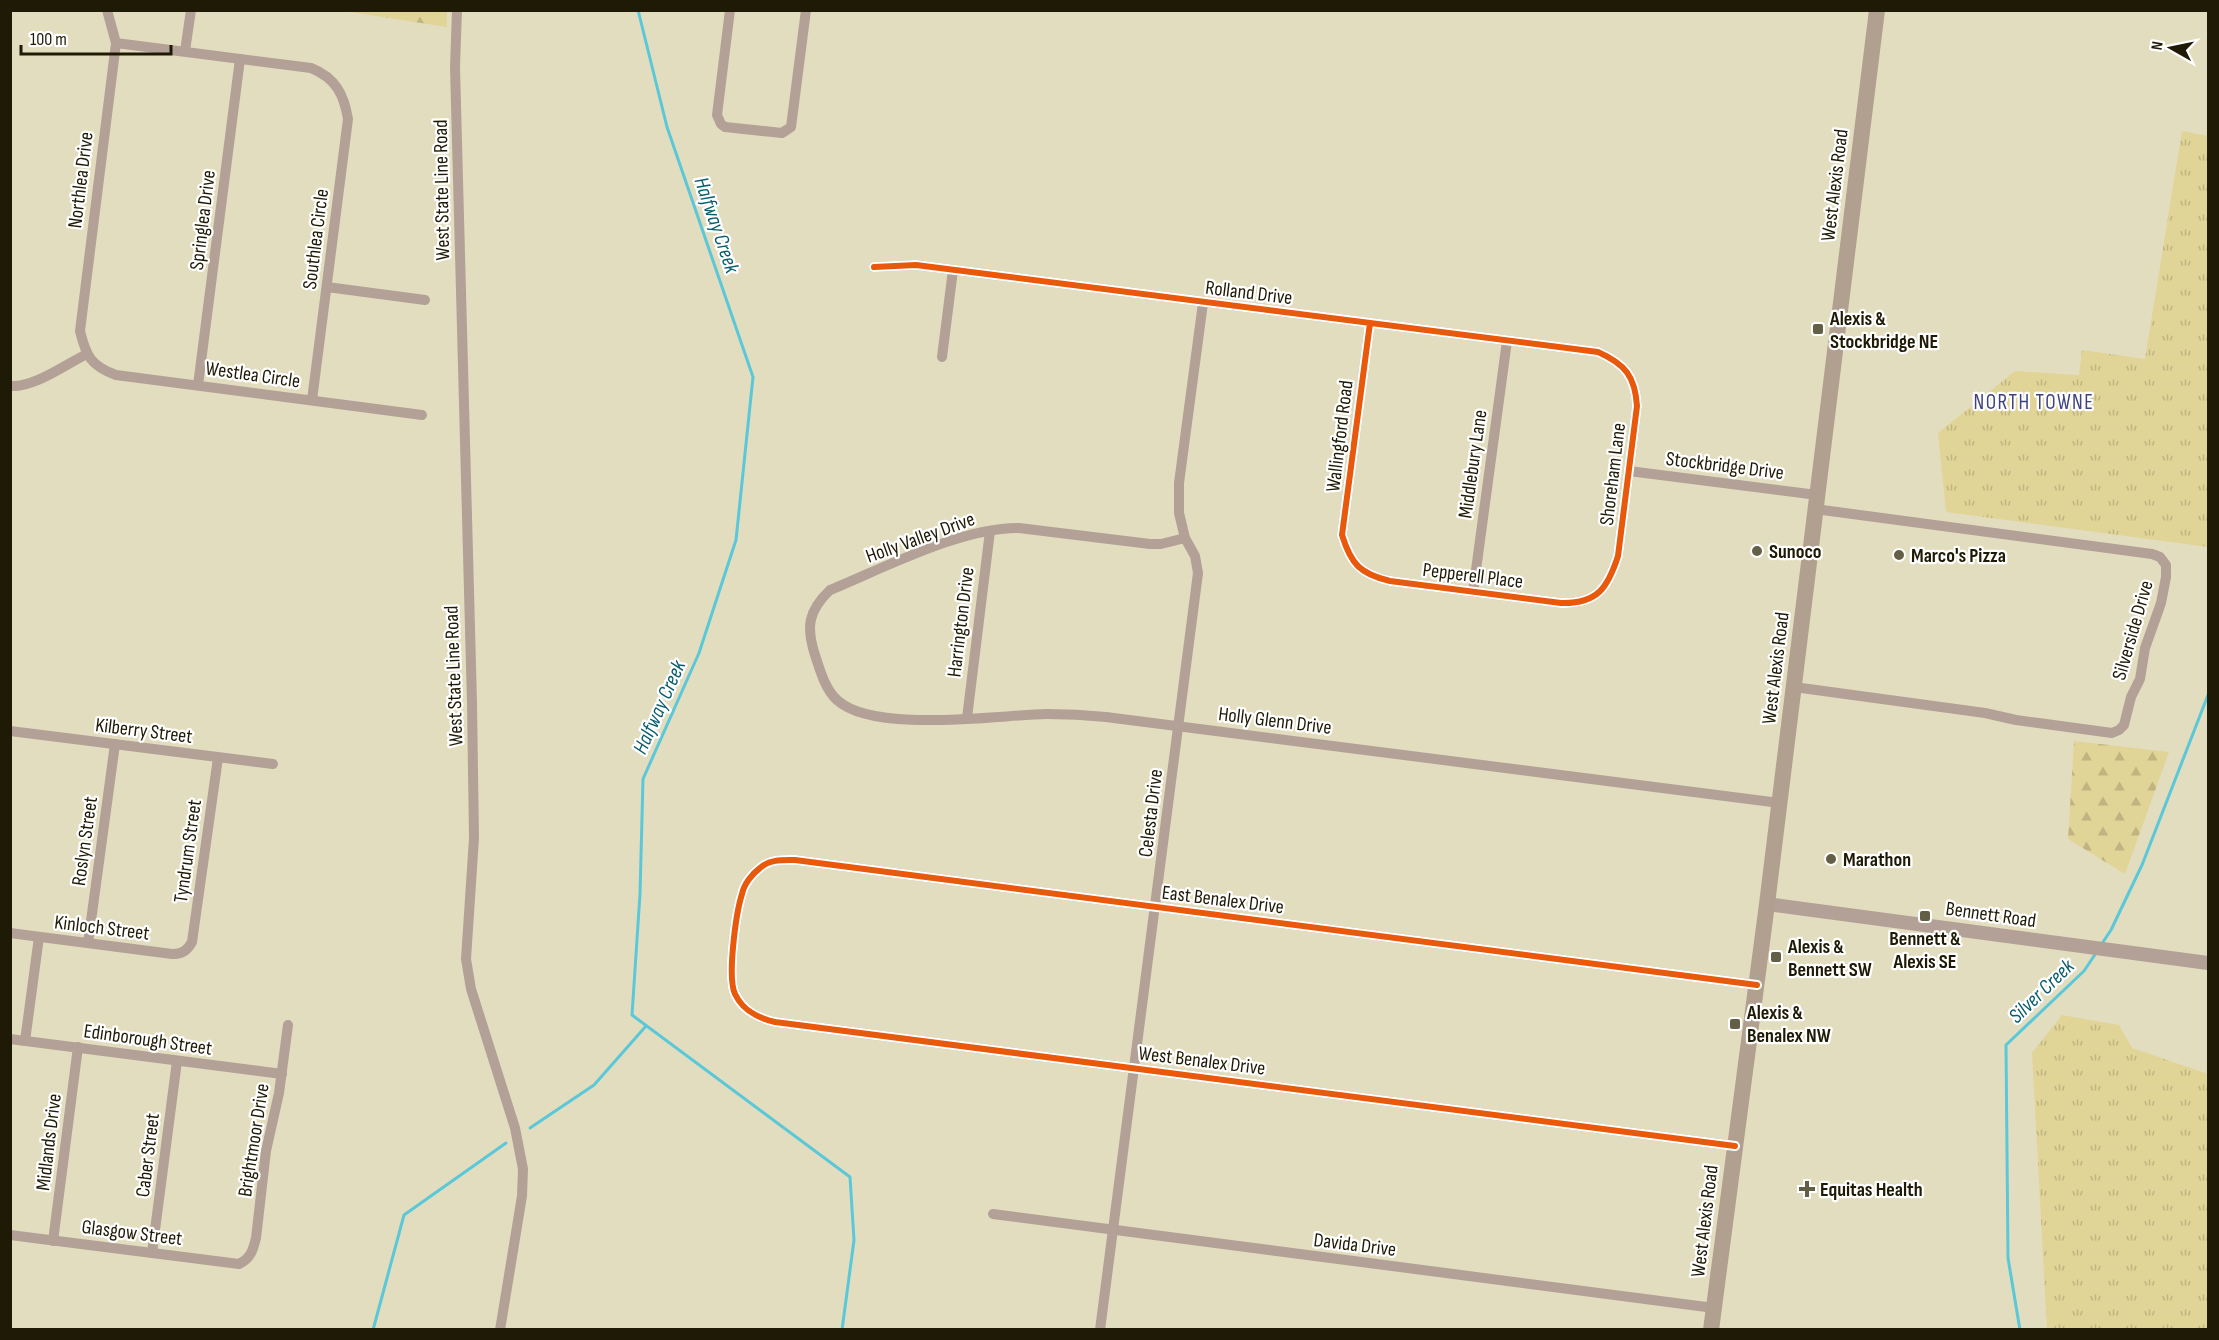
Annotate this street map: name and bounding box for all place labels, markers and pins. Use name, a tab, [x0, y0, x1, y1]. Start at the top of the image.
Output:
place label: Alexis & Stockbridge NE	[1829, 307, 1938, 354]
marker: Alexis & Stockbridge NE	[1811, 322, 1825, 336]
place label: Sunoco	[1769, 540, 1822, 564]
marker: Sunoco	[1750, 544, 1764, 558]
place label: Marco's Pizza	[1911, 544, 2006, 568]
marker: Marco's Pizza	[1892, 548, 1906, 562]
place label: Marathon	[1843, 848, 1911, 872]
marker: Marathon	[1824, 852, 1838, 866]
marker: Bennett & Alexis SE	[1918, 909, 1932, 923]
place label: Bennett & Alexis SE	[1889, 927, 1961, 974]
place label: Alexis & Bennett SW	[1787, 935, 1872, 982]
marker: Alexis & Bennett SW	[1769, 950, 1783, 964]
place label: Alexis & Benalex NW	[1746, 1001, 1831, 1048]
marker: Alexis & Benalex NW	[1728, 1017, 1742, 1031]
place label: Equitas Health	[1820, 1178, 1923, 1202]
marker: Equitas Health	[1798, 1180, 1816, 1198]

